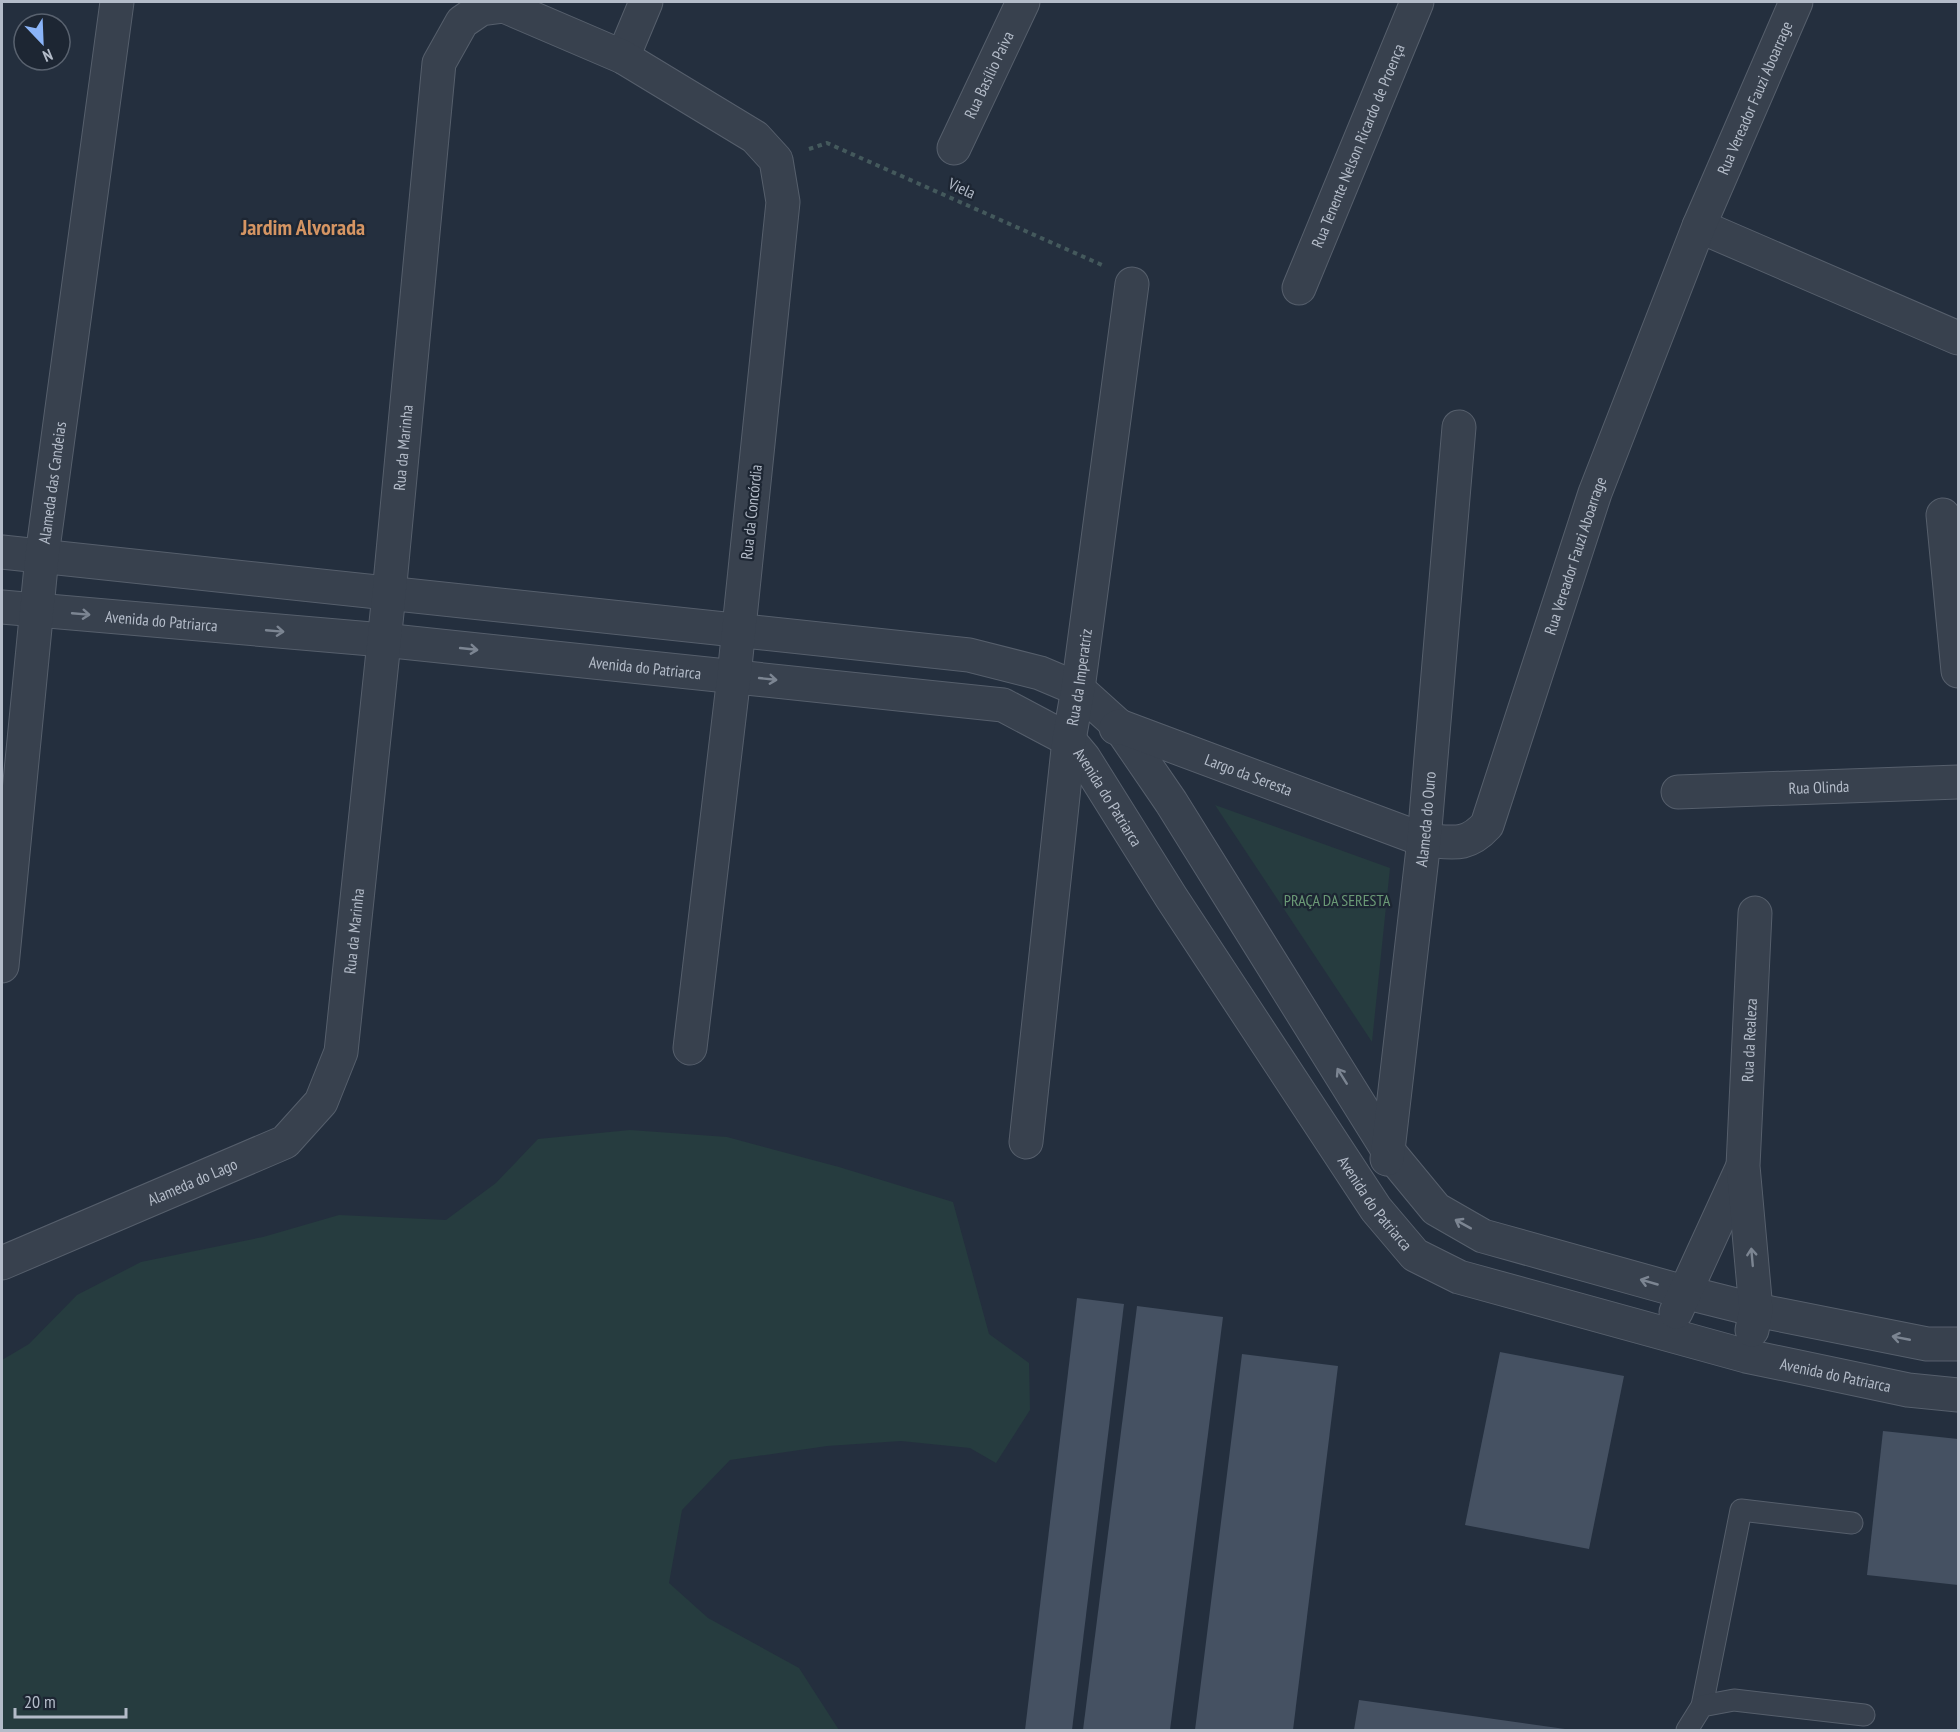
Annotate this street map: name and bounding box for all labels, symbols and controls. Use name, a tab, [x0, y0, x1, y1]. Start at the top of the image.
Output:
north arrow	[12, 12, 72, 72]
street label: Rua Vereador Fauzi Aboarrage	[1713, 18, 1796, 178]
street label: Rua Basílio Paiva	[959, 28, 1018, 122]
street label: Rua Tenente Nelson Ricardo de Proença	[1307, 41, 1409, 250]
text: N	[40, 45, 56, 67]
street label: Viela	[944, 173, 979, 203]
district label: Jardim Alvorada	[240, 213, 365, 241]
street label: Rua da Marinha	[389, 404, 417, 491]
street label: Alameda das Candeias	[34, 420, 70, 545]
street label: Rua da Concórdia	[736, 463, 766, 561]
street label: Rua Vereador Fauzi Aboarrage	[1540, 474, 1610, 637]
street label: Avenida do Patriarca	[104, 606, 218, 636]
one-way arrow	[70, 609, 90, 620]
one-way arrow	[265, 626, 284, 637]
street label: Rua da Imperatriz	[1062, 627, 1096, 727]
one-way arrow	[459, 644, 479, 655]
street label: Avenida do Patriarca	[588, 652, 702, 683]
one-way arrow	[757, 674, 777, 685]
street label: Avenida do Patriarca	[1070, 744, 1147, 850]
street label: Largo da Seresta	[1202, 749, 1295, 800]
street label: Alameda do Ouro	[1411, 771, 1440, 868]
street label: Rua Olinda	[1788, 776, 1850, 798]
street label: Rua da Marinha	[339, 887, 368, 975]
park label: PRAÇA DA SERESTA	[1284, 890, 1391, 910]
street label: Rua da Realeza	[1737, 998, 1761, 1082]
one-way arrow	[1335, 1067, 1348, 1084]
street label: Avenida do Patriarca	[1334, 1152, 1417, 1254]
street label: Alameda do Lago	[145, 1154, 240, 1210]
one-way arrow	[1455, 1218, 1472, 1230]
one-way arrow	[1746, 1247, 1757, 1267]
one-way arrow	[1640, 1276, 1659, 1288]
one-way arrow	[1891, 1332, 1911, 1343]
street label: Avenida do Patriarca	[1778, 1353, 1893, 1396]
scale bar	[15, 1681, 126, 1719]
text: 20 m	[24, 1690, 56, 1713]

